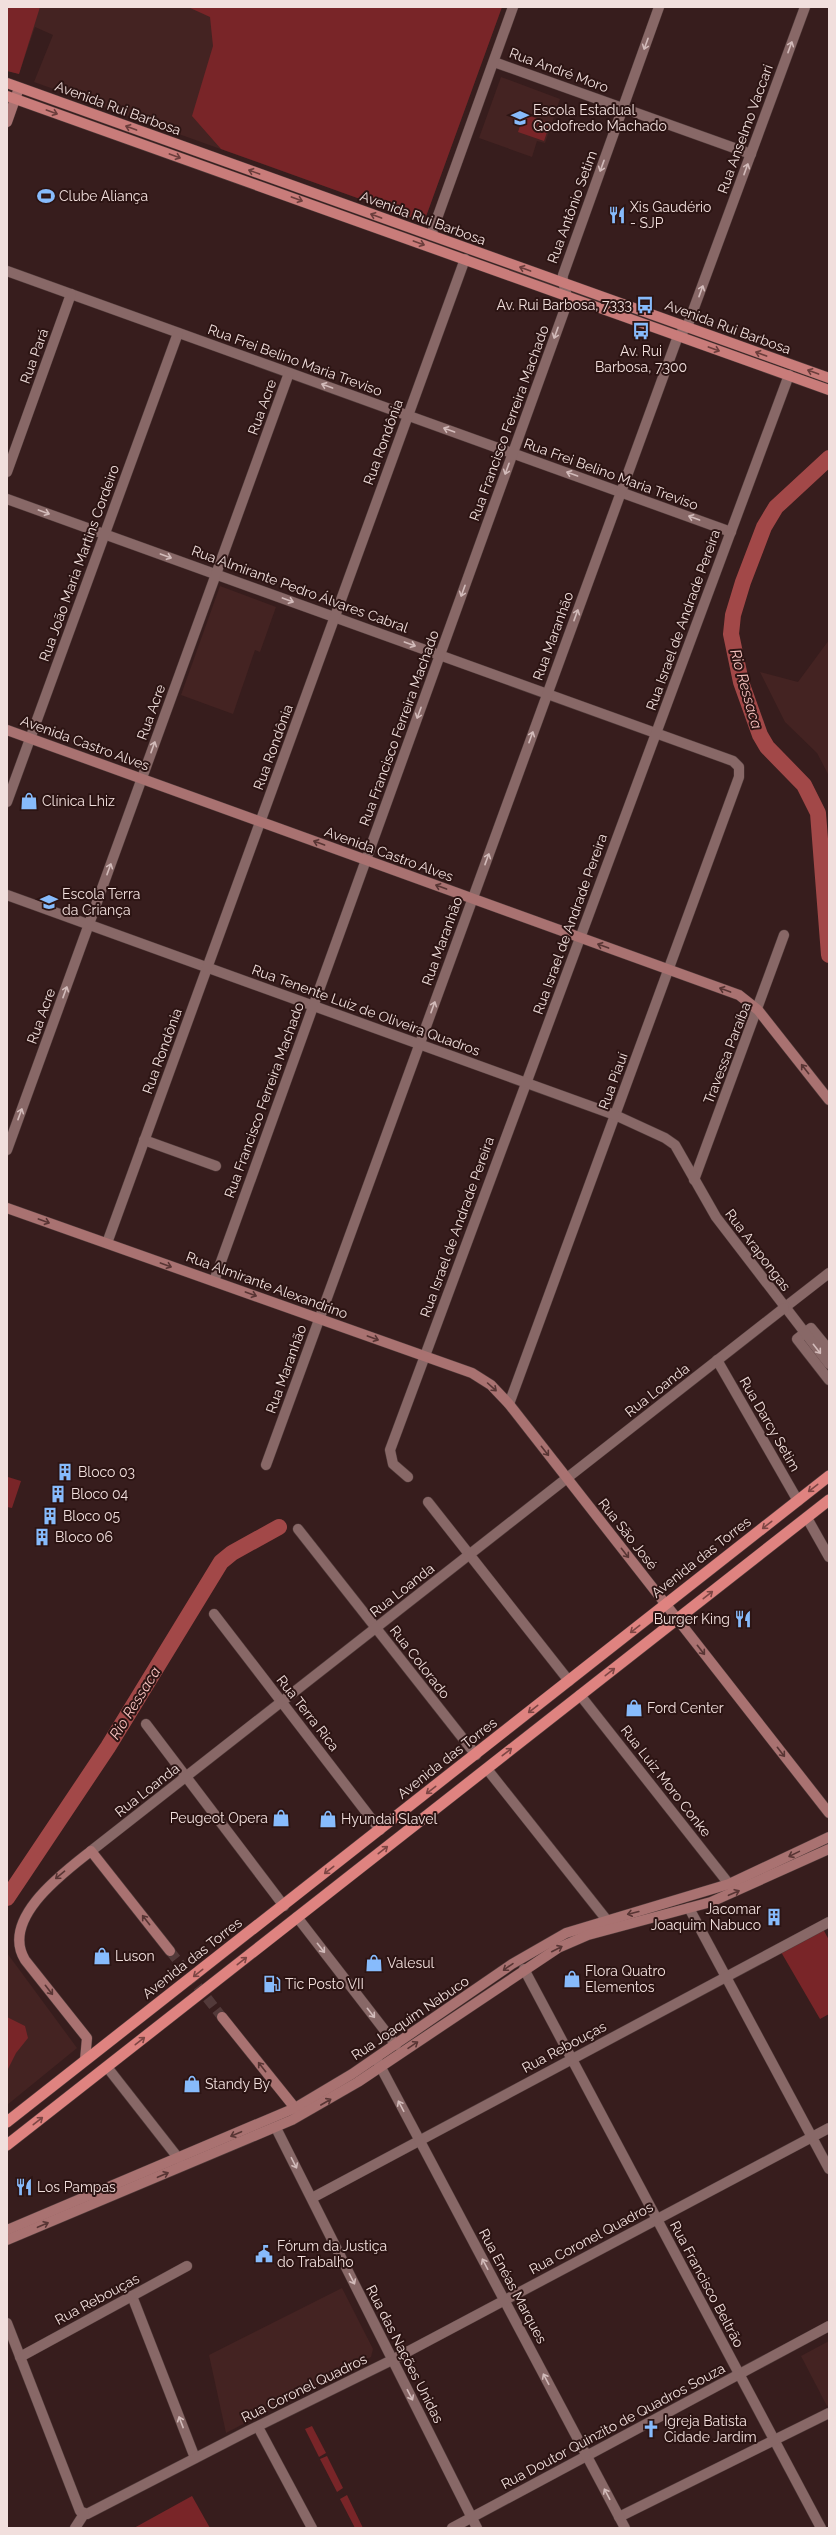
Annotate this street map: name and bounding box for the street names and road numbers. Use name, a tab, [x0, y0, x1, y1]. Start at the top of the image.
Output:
street label: Rua André Moro	[507, 45, 611, 95]
street label: Rua Anselmo Vaccari	[714, 62, 776, 196]
street label: Avenida Rui Barbosa	[53, 78, 183, 138]
street label: Rua Antônio Setim	[544, 148, 600, 266]
street label: Avenida Rui Barbosa	[358, 188, 488, 248]
street label: Avenida Rui Barbosa	[663, 297, 793, 357]
street label: Rua Frei Belino Maria Treviso	[206, 321, 384, 399]
street label: Rua Francisco Ferreira Machado	[466, 323, 552, 523]
street label: Rua Pará	[17, 326, 51, 386]
street label: Rua Acre	[245, 377, 279, 437]
street label: Rua Rondônia	[360, 397, 406, 487]
street label: Rua Frei Belino Maria Treviso	[522, 435, 700, 513]
street label: Rua João Maria Martins Cordeiro	[36, 462, 122, 664]
street label: Rua Israel de Andrade Pereira	[643, 527, 723, 713]
street label: Rua Almirante Pedro Álvares Cabral	[190, 541, 411, 636]
street label: Rua Maranhão	[530, 589, 576, 683]
street label: Rua Francisco Ferreira Machado	[356, 628, 442, 828]
street label: Rua Acre	[134, 682, 168, 742]
street label: Rua Rondônia	[250, 702, 296, 792]
street label: Avenida Castro Alves	[19, 712, 152, 774]
street label: Avenida Castro Alves	[323, 823, 456, 885]
street label: Rua Israel de Andrade Pereira	[530, 831, 610, 1017]
street label: Rua Maranhão	[419, 894, 465, 988]
street label: Rua Tenente Luiz de Oliveira Quadros	[250, 961, 482, 1059]
street label: Rua Acre	[24, 986, 58, 1046]
street label: Rua Francisco Ferreira Machado	[221, 1000, 307, 1200]
street label: Travessa Paraíba	[700, 1000, 754, 1106]
street label: Rua Rondônia	[139, 1006, 185, 1096]
street label: Rua Piauí	[595, 1050, 631, 1112]
street label: Rua Israel de Andrade Pereira	[417, 1134, 497, 1320]
street label: Rua Arapongas	[722, 1206, 794, 1294]
street label: Rua Almirante Alexandrino	[184, 1248, 350, 1322]
street label: Rua Maranhão	[263, 1322, 309, 1416]
street label: Rua Loanda	[622, 1360, 692, 1420]
street label: Rua Darcy Setim	[736, 1374, 804, 1474]
street label: Rua São José	[595, 1495, 661, 1573]
street label: Avenida das Torres	[648, 1513, 754, 1601]
street label: Rua Loanda	[367, 1560, 437, 1620]
street label: Rua Colorado	[387, 1622, 453, 1702]
street label: Rua Terra Rica	[273, 1672, 343, 1754]
street label: Avenida das Torres	[394, 1714, 500, 1802]
street label: Rua Luiz Moro Conke	[618, 1722, 714, 1840]
street label: Rua Loanda	[112, 1760, 182, 1820]
street label: Avenida das Torres	[139, 1914, 245, 2002]
street label: Rua Joaquim Nabuco	[348, 1973, 472, 2063]
street label: Rua Rebouças	[519, 2018, 609, 2076]
street label: Rua Coronel Quadros	[526, 2198, 656, 2277]
street label: Rua Francisco Beltrão	[667, 2218, 747, 2350]
street label: Rua Enéas Marques	[476, 2226, 550, 2346]
street label: Rua Rebouças	[52, 2270, 142, 2328]
street label: Rua das Nações Unidas	[363, 2282, 447, 2426]
street label: Rua Coronel Quadros	[239, 2351, 370, 2425]
street label: Rua Doutor Quinzito de Quadros Souza	[498, 2360, 728, 2492]

